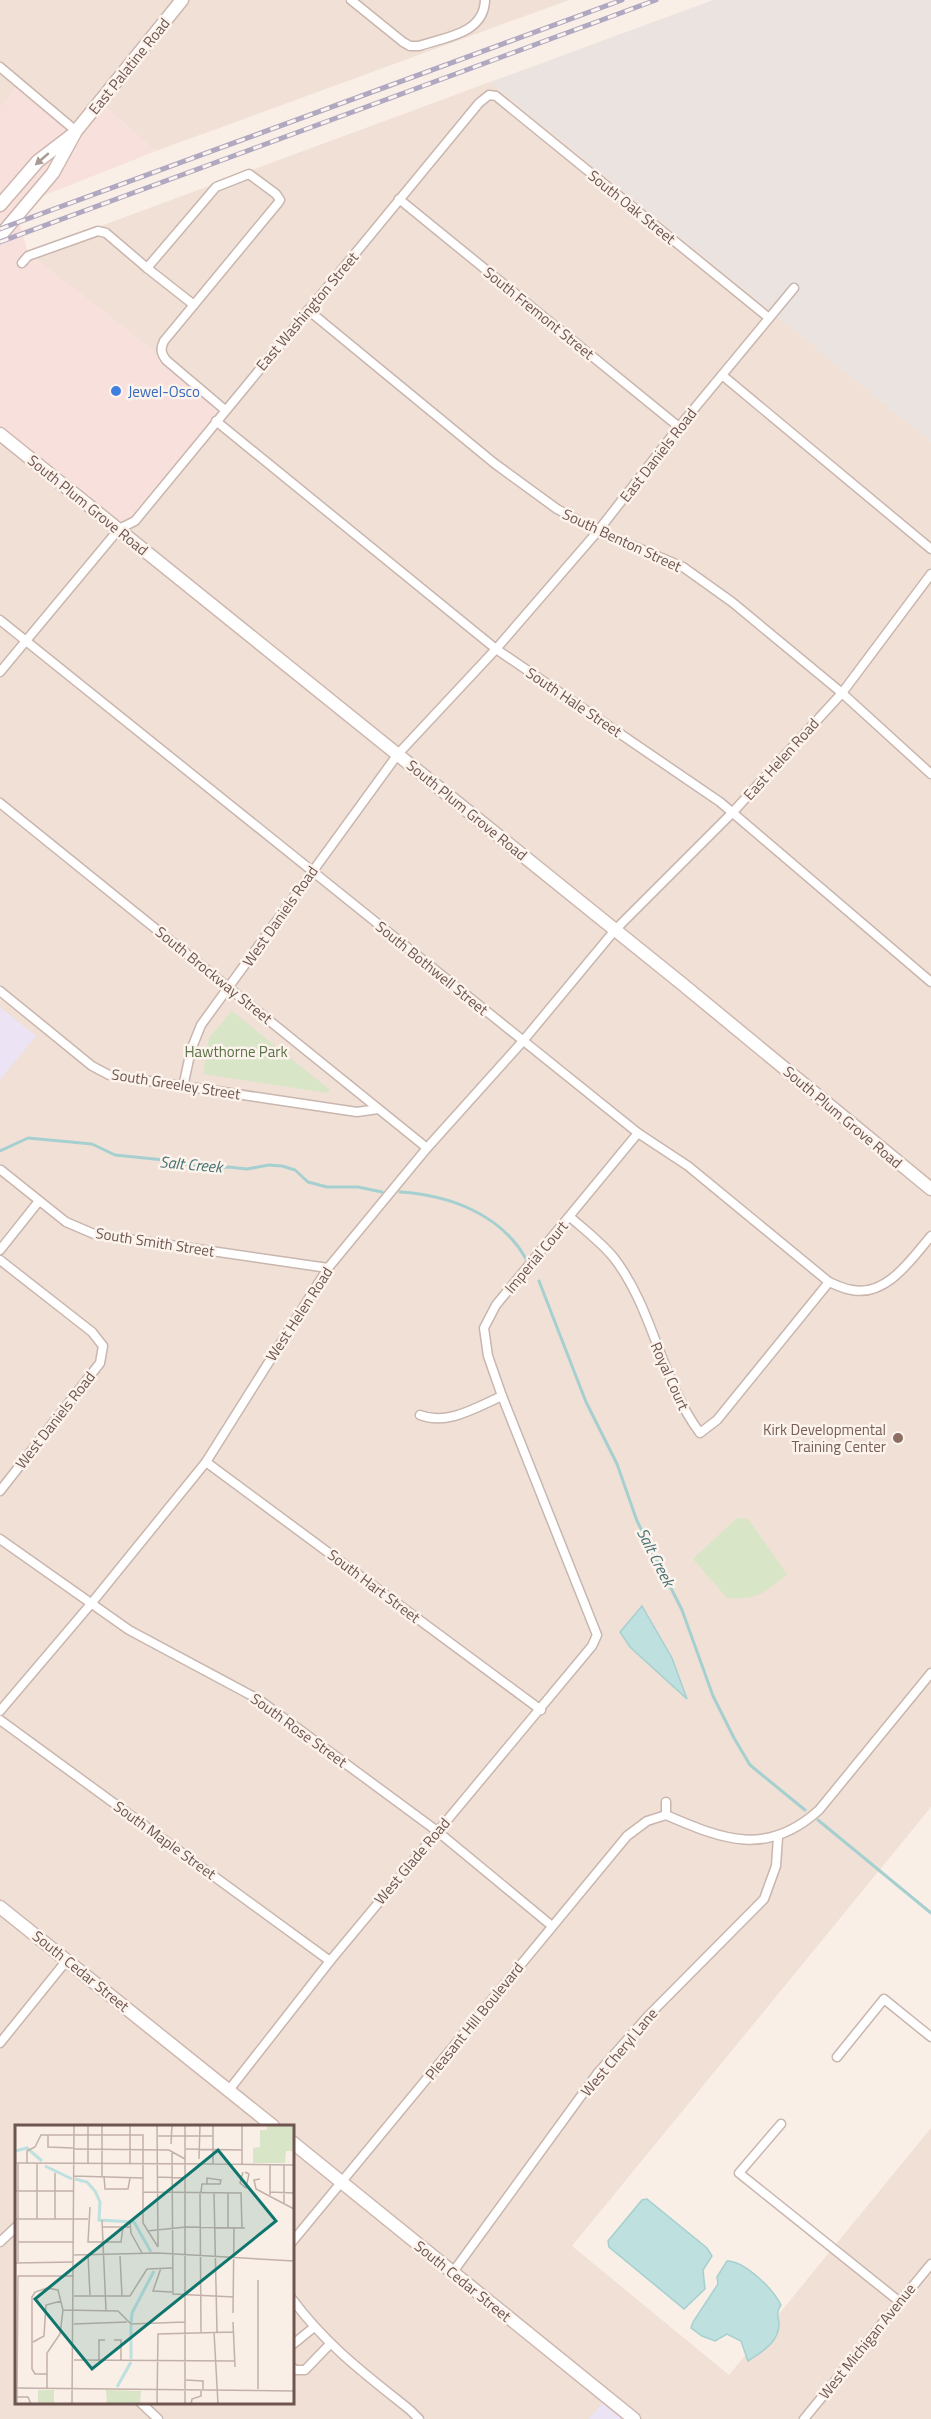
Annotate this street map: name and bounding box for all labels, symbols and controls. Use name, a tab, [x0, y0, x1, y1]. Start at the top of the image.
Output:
street label: East Palatine Road	[83, 13, 175, 119]
one-way arrow	[34, 152, 50, 165]
street label: South Oak Street	[583, 164, 681, 250]
street label: East Washington Street	[250, 246, 364, 376]
street label: South Fremont Street	[479, 261, 600, 365]
place label: Jewel-Osco	[128, 380, 200, 403]
marker: Jewel-Osco	[109, 384, 123, 398]
street label: East Daniels Road	[614, 403, 702, 507]
street label: South Plum Grove Road	[23, 449, 153, 561]
street label: South Benton Street	[559, 502, 686, 578]
street label: South Hale Street	[521, 661, 627, 743]
street label: East Helen Road	[738, 713, 824, 805]
street label: South Plum Grove Road	[402, 754, 532, 866]
street label: West Daniels Road	[237, 861, 323, 971]
street label: South Bothwell Street	[371, 915, 494, 1021]
street label: South Brockway Street	[151, 921, 278, 1030]
park label: Hawthorne Park	[184, 1040, 288, 1063]
street label: South Plum Grove Road	[778, 1060, 908, 1174]
street label: South Greeley Street	[110, 1062, 243, 1106]
water label: Salt Creek	[159, 1149, 225, 1179]
street label: Imperial Court	[499, 1215, 574, 1298]
street label: South Smith Street	[94, 1221, 217, 1263]
street label: West Helen Road	[260, 1262, 338, 1366]
street label: Royal Court	[645, 1338, 696, 1415]
street label: West Daniels Road	[9, 1366, 101, 1474]
place label: Kirk Developmental Training Center	[763, 1418, 886, 1458]
marker: Kirk Developmental Training Center	[891, 1431, 905, 1445]
water label: Salt Creek	[631, 1524, 682, 1592]
street label: South Hart Street	[323, 1544, 426, 1629]
street label: South Rose Street	[246, 1687, 353, 1773]
street label: South Maple Street	[109, 1795, 222, 1885]
street label: West Glade Road	[369, 1812, 455, 1910]
street label: South Cedar Street	[28, 1925, 135, 2018]
street label: Pleasant Hill Boulevard	[419, 1957, 529, 2085]
street label: West Cheryl Lane	[575, 2003, 663, 2101]
inset map	[15, 2125, 294, 2404]
street label: South Cedar Street	[410, 2235, 517, 2328]
street label: West Michigan Avenue	[813, 2278, 921, 2404]

